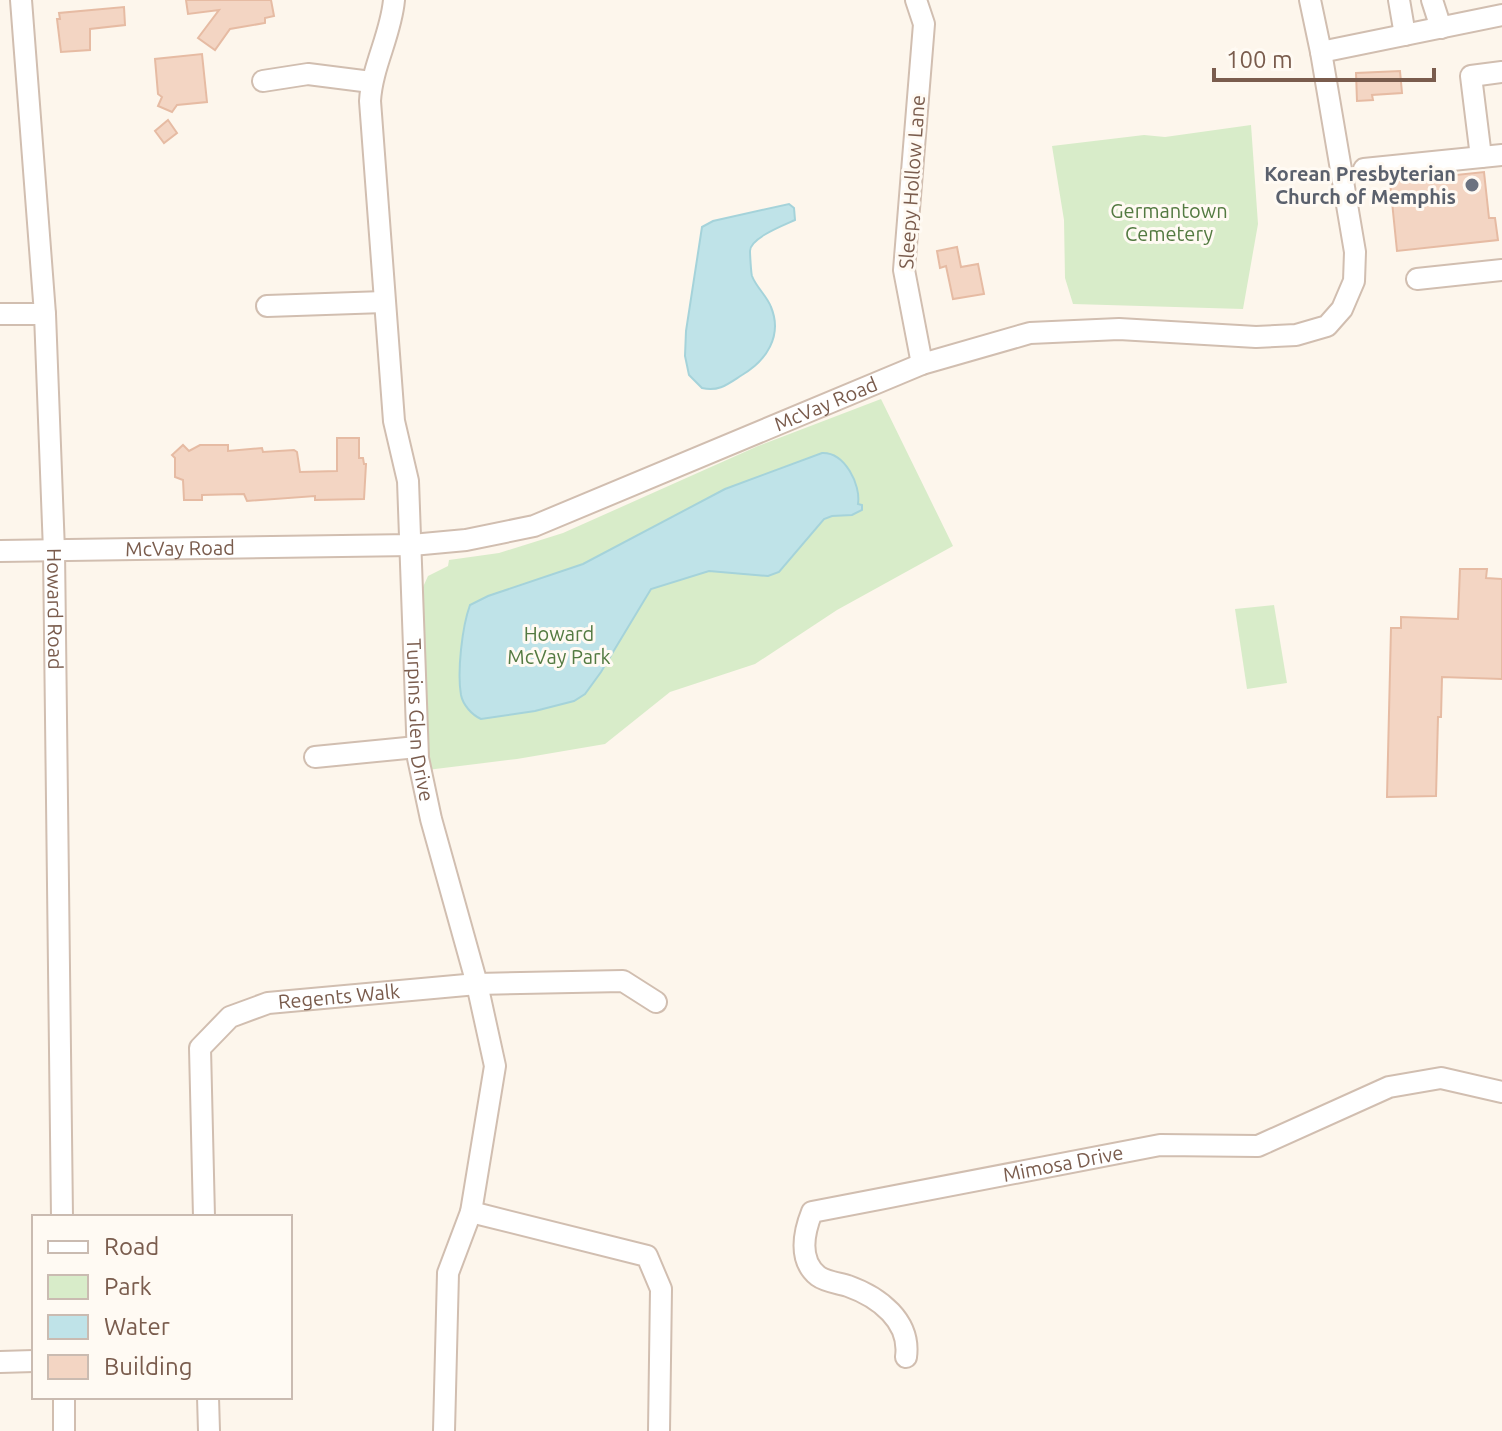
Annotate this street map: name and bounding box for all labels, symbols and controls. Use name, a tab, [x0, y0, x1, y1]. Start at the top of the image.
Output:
scale bar	[1214, 32, 1434, 82]
text: 100 m	[1226, 46, 1293, 73]
street label: Sleepy Hollow Lane	[894, 94, 929, 270]
place label: Korean Presbyterian Church of Memphis	[1264, 162, 1456, 208]
marker: Korean Presbyterian Church of Memphis	[1463, 176, 1481, 194]
park label: Germantown Cemetery	[1110, 199, 1228, 245]
street label: McVay Road	[771, 372, 881, 435]
street label: McVay Road	[125, 536, 235, 560]
street label: Howard Road	[43, 548, 67, 670]
park label: Howard McVay Park	[507, 622, 611, 668]
street label: Turpins Glen Drive	[403, 638, 439, 803]
street label: Regents Walk	[277, 979, 401, 1013]
street label: Mimosa Drive	[1001, 1140, 1125, 1186]
legend	[32, 1215, 292, 1399]
text: Road	[104, 1233, 159, 1260]
text: Park	[104, 1273, 152, 1300]
text: Water	[104, 1313, 170, 1340]
text: Building	[104, 1353, 192, 1380]

